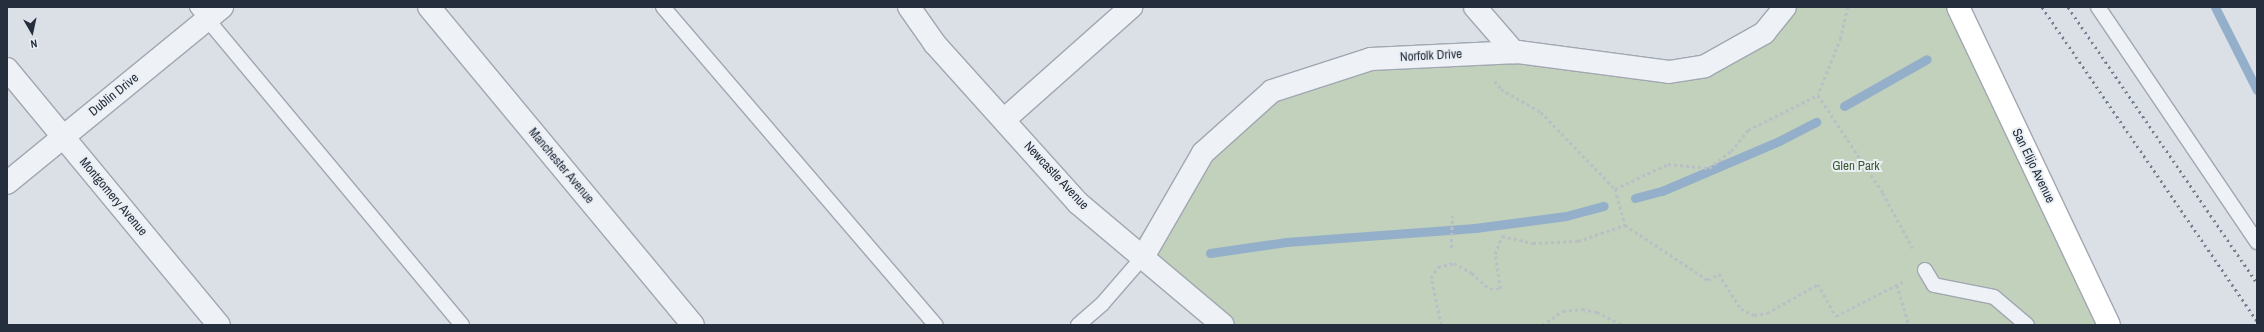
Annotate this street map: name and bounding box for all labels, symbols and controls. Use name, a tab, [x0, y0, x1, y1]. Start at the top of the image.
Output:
north arrow	[12, 12, 52, 52]
text: N	[30, 36, 38, 51]
street label: Norfolk Drive	[1400, 47, 1462, 65]
street label: Dublin Drive	[86, 70, 142, 120]
street label: Manchester Avenue	[525, 125, 597, 207]
street label: San Elijo Avenue	[2008, 126, 2058, 206]
street label: Newcastle Avenue	[1020, 138, 1092, 214]
street label: Montgomery Avenue	[75, 154, 151, 240]
park label: Glen Park	[1832, 158, 1880, 174]

